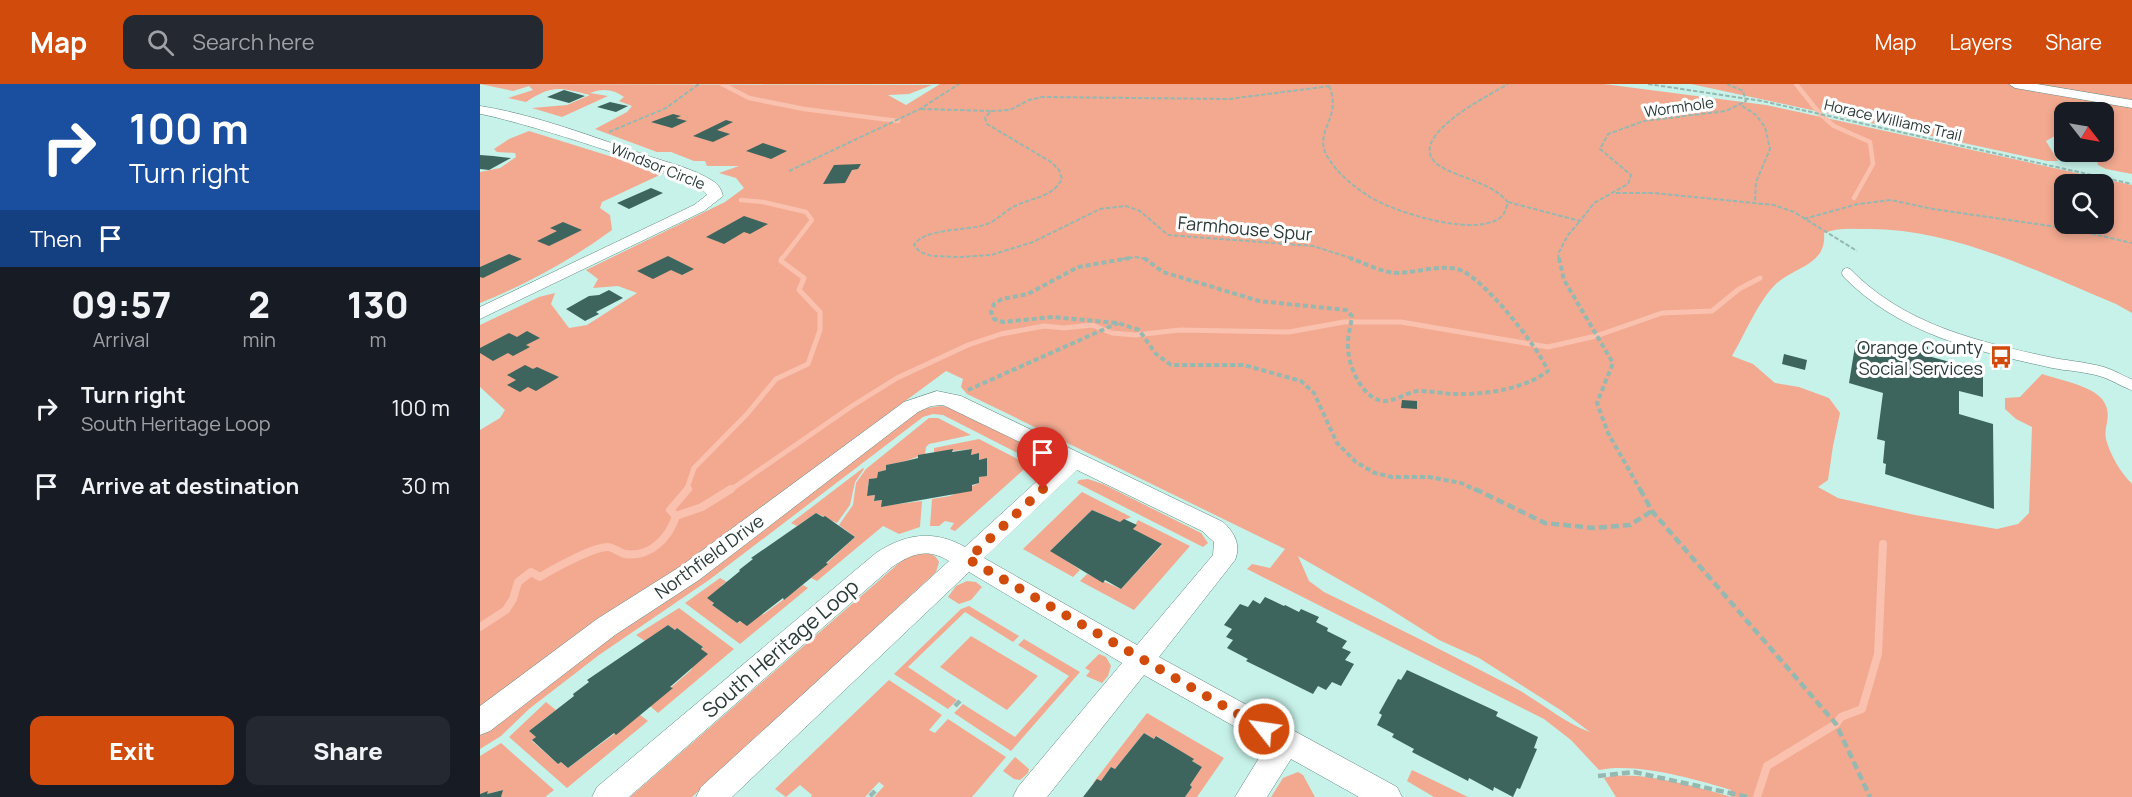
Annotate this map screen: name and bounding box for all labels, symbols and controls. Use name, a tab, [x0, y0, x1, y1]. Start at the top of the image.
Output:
search box	[123, 15, 543, 69]
text: Map	[30, 23, 87, 61]
icon: search	[144, 26, 177, 59]
text: Search here	[192, 27, 315, 57]
text: Map	[1875, 28, 1916, 56]
text: Layers	[1949, 28, 2012, 56]
text: Share	[2045, 28, 2102, 56]
street label: Wormhole	[1643, 92, 1715, 122]
street label: Horace Williams Trail	[1822, 94, 1964, 146]
text: 100 m	[129, 99, 249, 157]
north arrow	[2054, 102, 2114, 162]
map controls	[2054, 102, 2114, 234]
icon: right	[30, 108, 108, 186]
street label: Windsor Circle	[608, 138, 708, 195]
text: Turn right	[129, 154, 250, 191]
button: search	[2054, 174, 2114, 234]
street label: Farmhouse Spur	[1177, 210, 1314, 246]
icon: arrive	[94, 222, 127, 255]
text: Then	[30, 224, 82, 254]
text: 09:57	[71, 280, 171, 329]
text: 2	[248, 280, 270, 329]
text: 130	[347, 280, 409, 329]
text: Arrival	[93, 326, 150, 353]
text: min	[242, 326, 276, 353]
text: m	[369, 326, 386, 353]
place label: Orange County Social Services	[1857, 335, 1984, 380]
bus stop icon: Orange County Social Services	[1988, 344, 2014, 370]
text: Turn right	[81, 380, 186, 410]
icon: right	[30, 392, 63, 425]
text: 100 m	[392, 393, 450, 423]
text: South Heritage Loop	[81, 410, 271, 437]
pin	[1017, 427, 1068, 489]
icon: arrive	[1026, 436, 1059, 469]
icon: arrive	[30, 470, 63, 503]
text: Arrive at destination	[81, 471, 299, 501]
text: 30 m	[401, 471, 450, 501]
street label: Northfield Drive	[650, 508, 768, 604]
street label: South Heritage Loop	[696, 572, 864, 724]
position arrow	[1232, 697, 1296, 761]
button: Exit	[30, 716, 234, 785]
button: Share	[246, 716, 450, 785]

